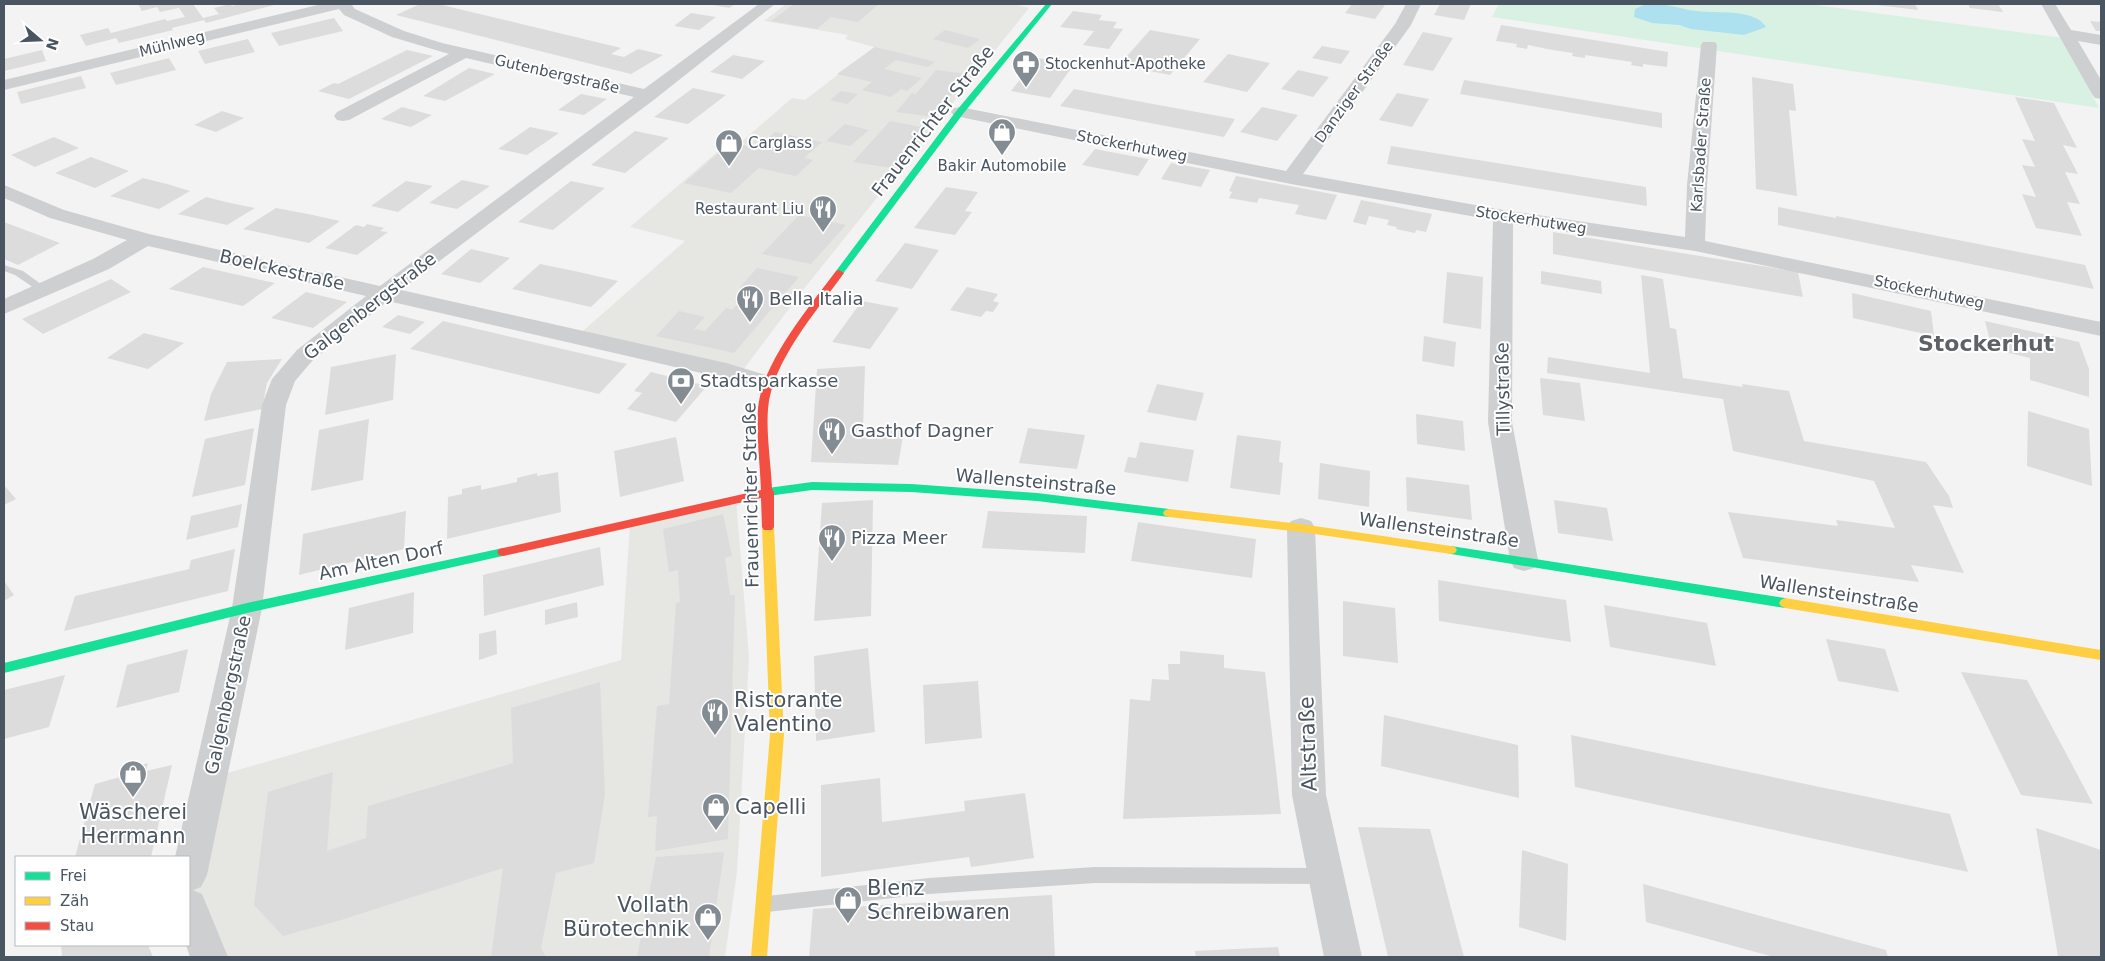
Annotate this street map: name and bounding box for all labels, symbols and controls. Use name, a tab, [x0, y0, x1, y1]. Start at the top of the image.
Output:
north arrow	[15, 15, 65, 65]
street label: Mühlweg	[137, 27, 207, 61]
text: N	[43, 36, 62, 52]
street label: Danziger Straße	[1311, 38, 1397, 146]
street label: Frauenrichter Straße	[867, 41, 998, 200]
pharmacy icon: Stockenhut-Apotheke	[1011, 49, 1041, 88]
street label: Gutenbergstraße	[493, 51, 621, 97]
place label: Stockenhut-Apotheke	[1045, 55, 1206, 73]
street label: Karlsbader Straße	[1687, 77, 1715, 213]
shop icon: Bakir Automobile	[987, 117, 1017, 156]
street label: Stockerhutweg	[1075, 126, 1189, 166]
shop icon: Carglass	[714, 128, 744, 167]
place label: Carglass	[748, 134, 812, 152]
place label: Bakir Automobile	[938, 157, 1066, 175]
restaurant icon: Restaurant Liu	[808, 194, 838, 233]
place label: Restaurant Liu	[695, 200, 804, 218]
street label: Stockerhutweg	[1474, 202, 1588, 238]
street label: Boelckestraße	[218, 245, 347, 294]
street label: Galgenbergstraße	[299, 247, 440, 364]
street label: Stockerhutweg	[1872, 272, 1986, 312]
restaurant icon: Bella Italia	[735, 284, 765, 323]
place label: Bella Italia	[769, 288, 864, 309]
district label: Stockerhut	[1918, 331, 2055, 356]
street label: Tillystraße	[1491, 342, 1514, 437]
bank icon: Stadtsparkasse	[666, 366, 696, 405]
place label: Stadtsparkasse	[700, 370, 838, 391]
street label: Frauenrichter Straße	[738, 402, 763, 588]
restaurant icon: Gasthof Dagner	[817, 416, 847, 455]
place label: Gasthof Dagner	[851, 420, 994, 441]
street label: Wallensteinstraße	[955, 464, 1117, 499]
street label: Wallensteinstraße	[1358, 508, 1520, 551]
restaurant icon: Pizza Meer	[817, 523, 847, 562]
place label: Pizza Meer	[851, 527, 948, 548]
street label: Am Alten Dorf	[317, 537, 446, 584]
street label: Wallensteinstraße	[1758, 571, 1920, 616]
street label: Galgenbergstraße	[200, 613, 255, 776]
place label: Ristorante Valentino	[734, 688, 842, 736]
street label: Altstraße	[1294, 696, 1322, 792]
restaurant icon: Ristorante Valentino	[700, 697, 730, 736]
shop icon: Wäscherei Herrmann	[118, 759, 148, 798]
shop icon: Capelli	[701, 792, 731, 831]
place label: Capelli	[735, 795, 806, 819]
place label: Wäscherei Herrmann	[79, 800, 187, 848]
legend	[15, 856, 190, 946]
text: Frei	[60, 867, 87, 885]
place label: Blenz Schreibwaren	[867, 876, 1010, 924]
shop icon: Blenz Schreibwaren	[833, 885, 863, 924]
text: Zäh	[60, 892, 89, 910]
place label: Vollath Bürotechnik	[563, 893, 690, 941]
shop icon: Vollath Bürotechnik	[693, 902, 723, 941]
text: Stau	[60, 917, 94, 935]

